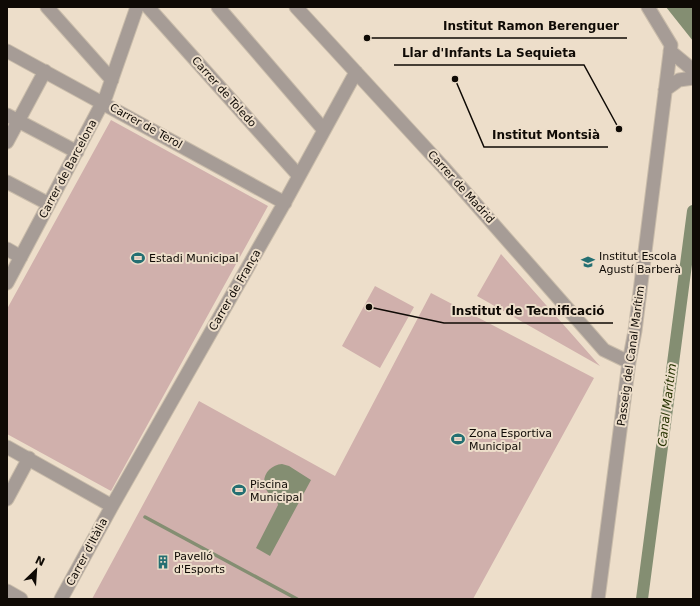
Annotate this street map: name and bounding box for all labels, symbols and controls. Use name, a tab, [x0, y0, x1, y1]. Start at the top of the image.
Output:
callout: Institut Ramon Berenguer	[435, 14, 627, 38]
text: Institut Ramon Berenguer	[443, 19, 619, 33]
callout: Llar d'Infants La Sequieta	[394, 41, 584, 65]
text: Llar d'Infants La Sequieta	[402, 46, 576, 60]
street label: Carrer de Toledo	[189, 54, 259, 130]
street label: Carrer de Terol	[108, 101, 184, 151]
street label: Carrer de Barcelona	[36, 117, 100, 221]
callout: Institut Montsià	[484, 123, 608, 147]
text: Institut Montsià	[492, 128, 600, 142]
street label: Carrer de Madrid	[425, 148, 497, 226]
street label: Carrer de França	[206, 247, 264, 333]
sports icon: Estadi Municipal	[130, 250, 146, 266]
place label: Institut Escola Agustí Barberà	[599, 250, 681, 276]
place label: Estadi Municipal	[149, 252, 239, 265]
school or university icon: Institut Escola Agustí Barberà	[580, 254, 596, 270]
street label: Passeig del Canal Marítim	[615, 285, 647, 427]
callout: Institut de Tecnificació	[444, 299, 613, 323]
text: Institut de Tecnificació	[451, 304, 605, 318]
water label: Canal Marítim	[655, 363, 679, 447]
place label: Zona Esportiva Municipal	[469, 427, 552, 453]
sports icon: Zona Esportiva Municipal	[450, 431, 466, 447]
place label: Piscina Municipal	[250, 478, 302, 504]
sports icon: Piscina Municipal	[231, 482, 247, 498]
street label: Carrer d'Itàlia	[64, 516, 110, 588]
north arrow	[16, 550, 56, 590]
place label: Pavelló d'Esports	[174, 550, 225, 576]
text: N	[33, 554, 47, 569]
building icon: Pavelló d'Esports	[155, 554, 171, 570]

